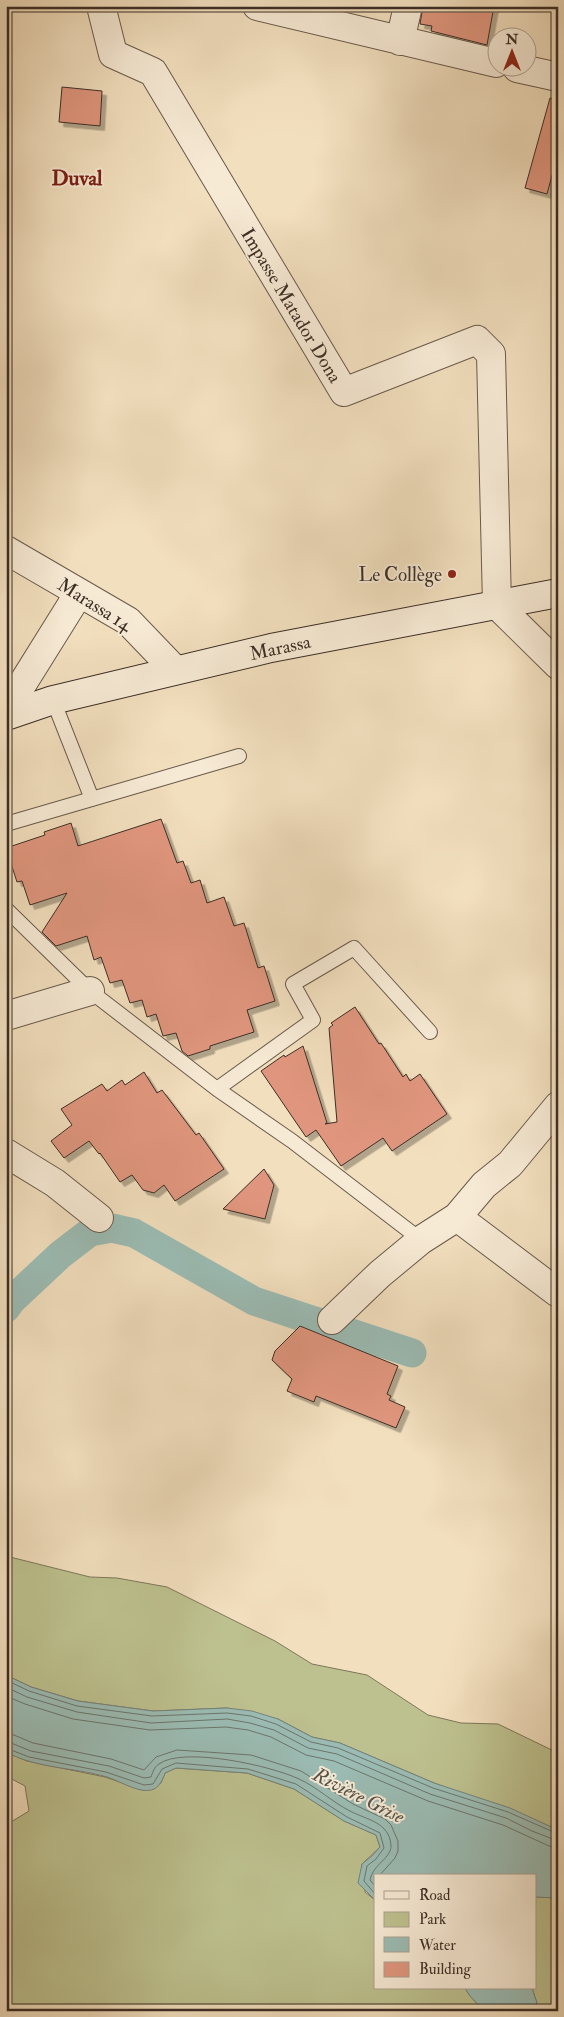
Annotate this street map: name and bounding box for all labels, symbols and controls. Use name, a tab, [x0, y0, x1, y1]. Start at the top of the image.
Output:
north arrow	[486, 28, 536, 78]
text: N	[505, 31, 519, 48]
district label: Duval	[52, 165, 103, 192]
street label: Impasse Matador Dona	[235, 224, 347, 388]
place label: Le Collège	[358, 563, 442, 587]
marker: Le Collège	[446, 568, 458, 580]
street label: Marassa 14	[53, 573, 137, 637]
street label: Marassa	[247, 630, 313, 666]
water label: Rivière Grise	[308, 1761, 409, 1829]
legend	[374, 1874, 536, 1990]
text: Road	[419, 1886, 451, 1905]
text: Park	[419, 1910, 446, 1929]
text: Water	[418, 1936, 456, 1955]
text: Building	[419, 1960, 471, 1979]

